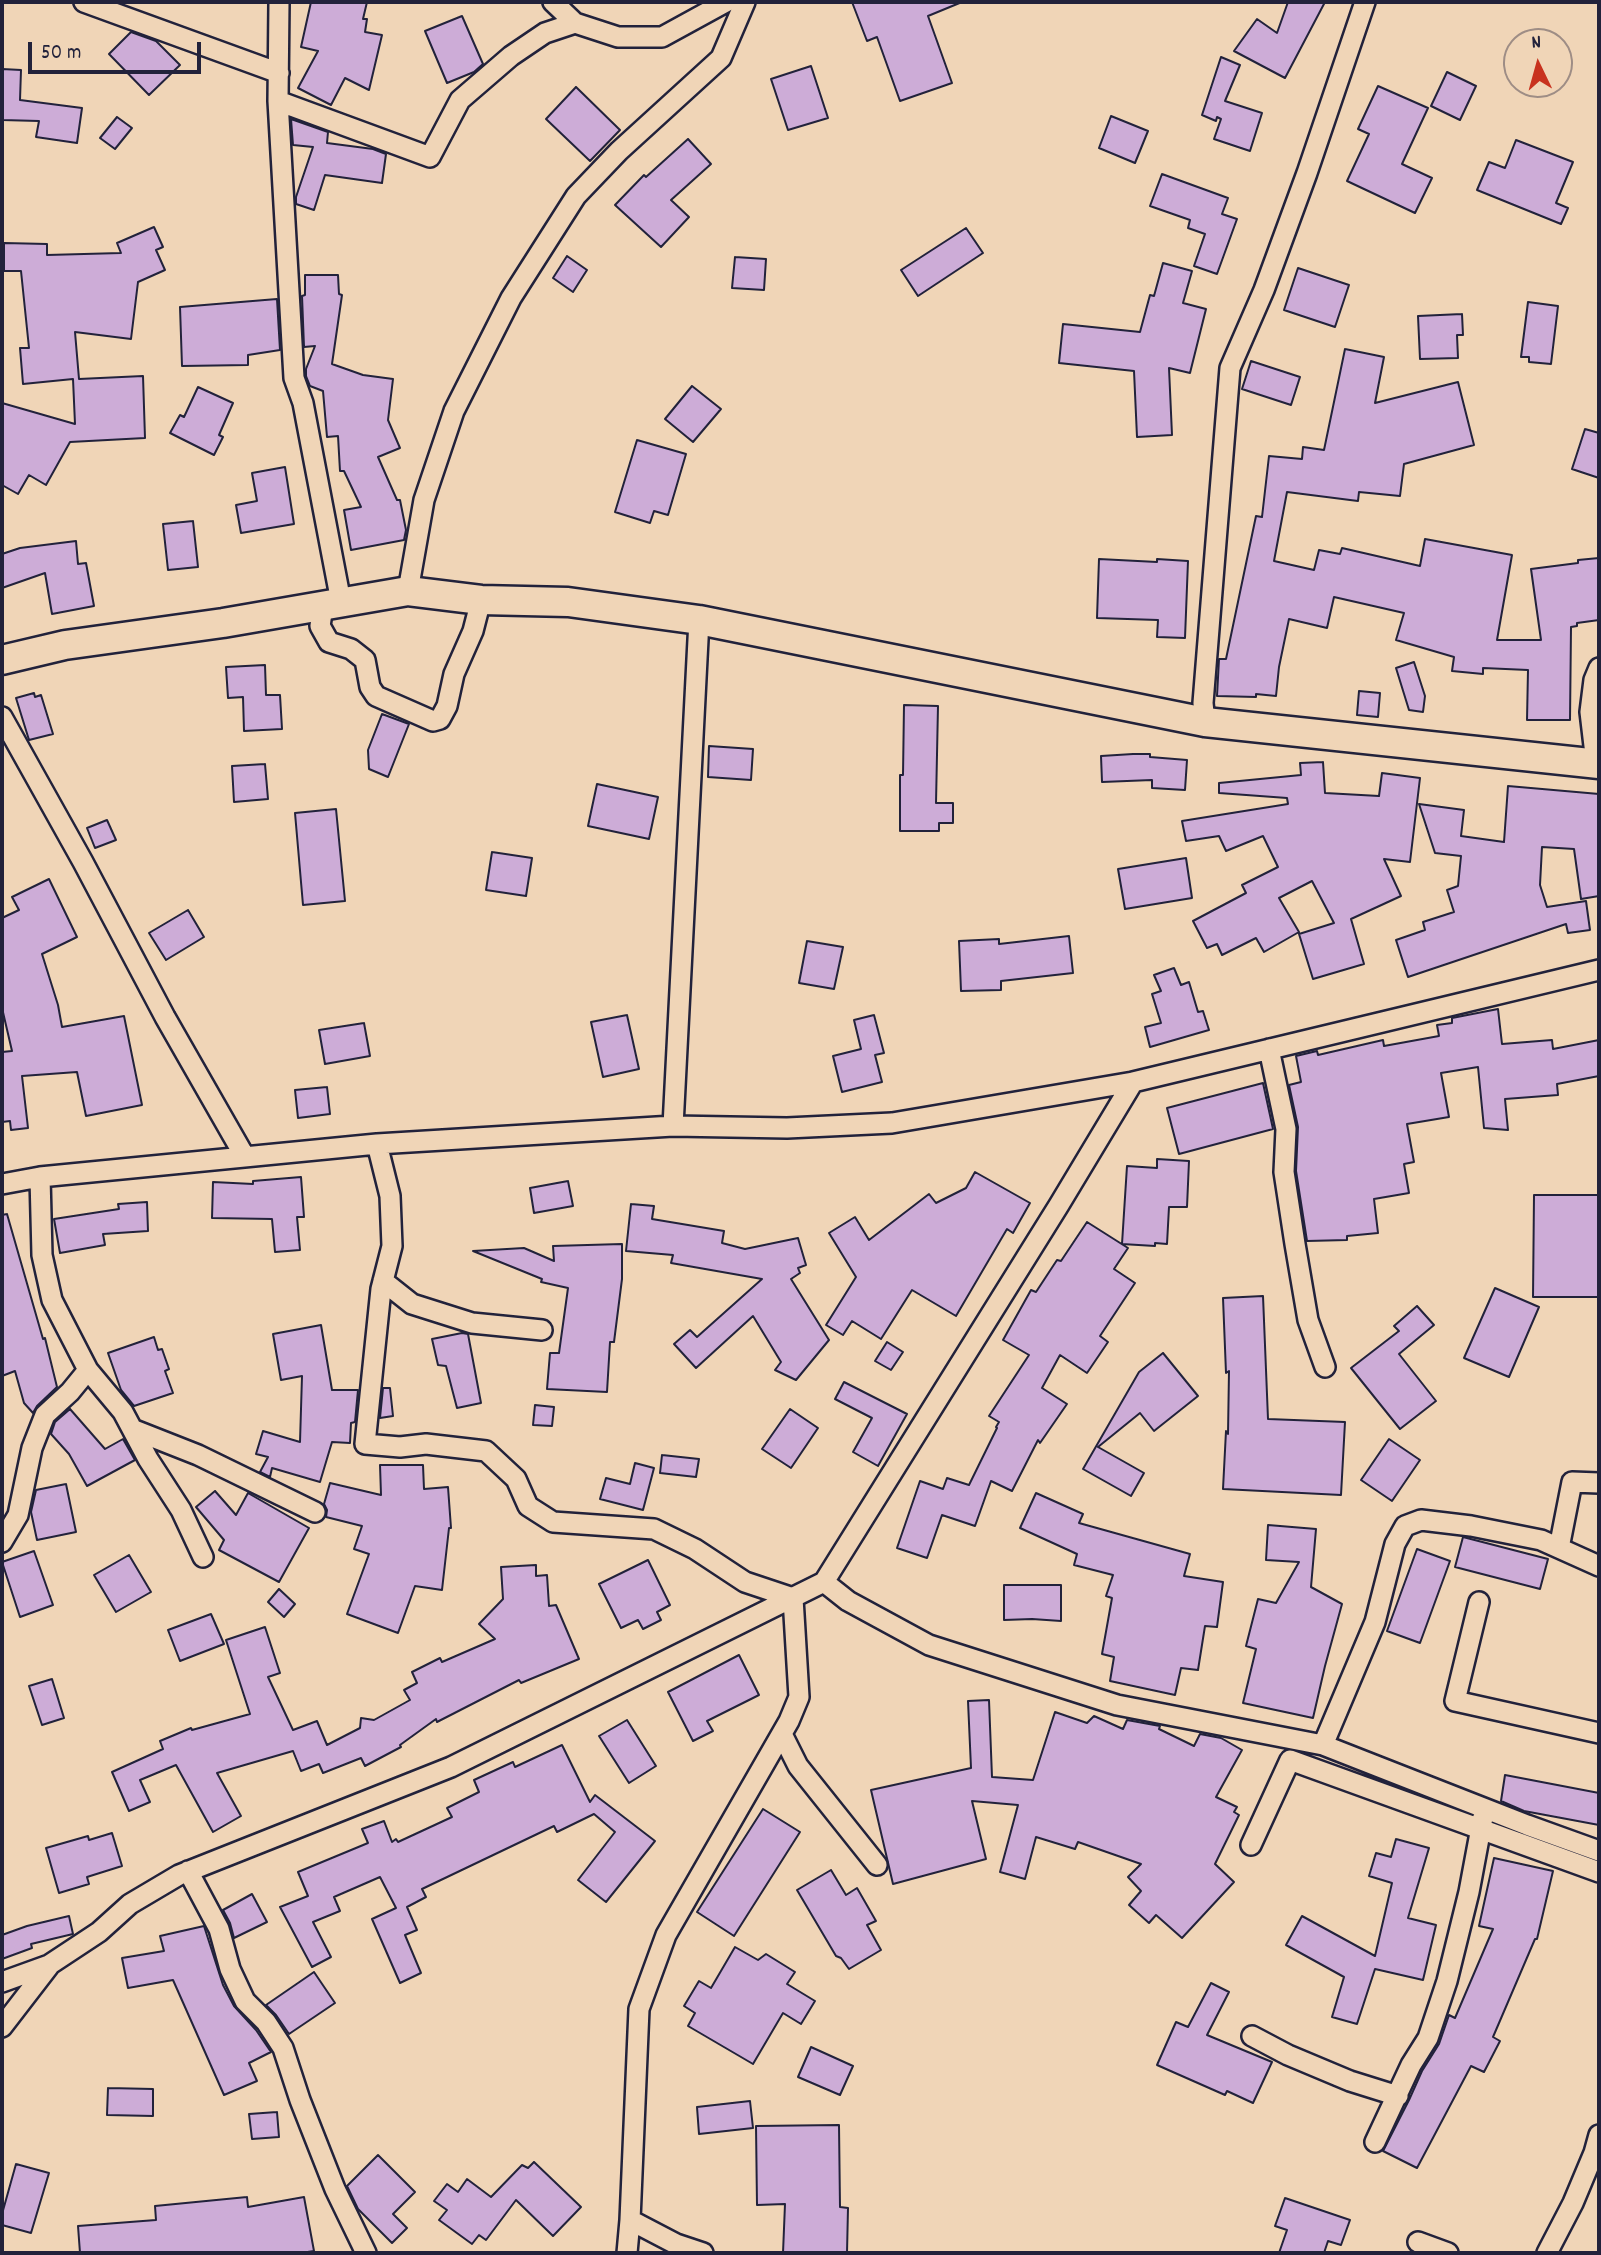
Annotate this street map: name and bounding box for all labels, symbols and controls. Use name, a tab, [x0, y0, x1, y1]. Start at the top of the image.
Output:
scale bar	[32, 28, 205, 72]
north arrow	[1503, 28, 1573, 98]
text: N	[1530, 30, 1542, 57]
text: 50 m	[41, 39, 81, 69]

